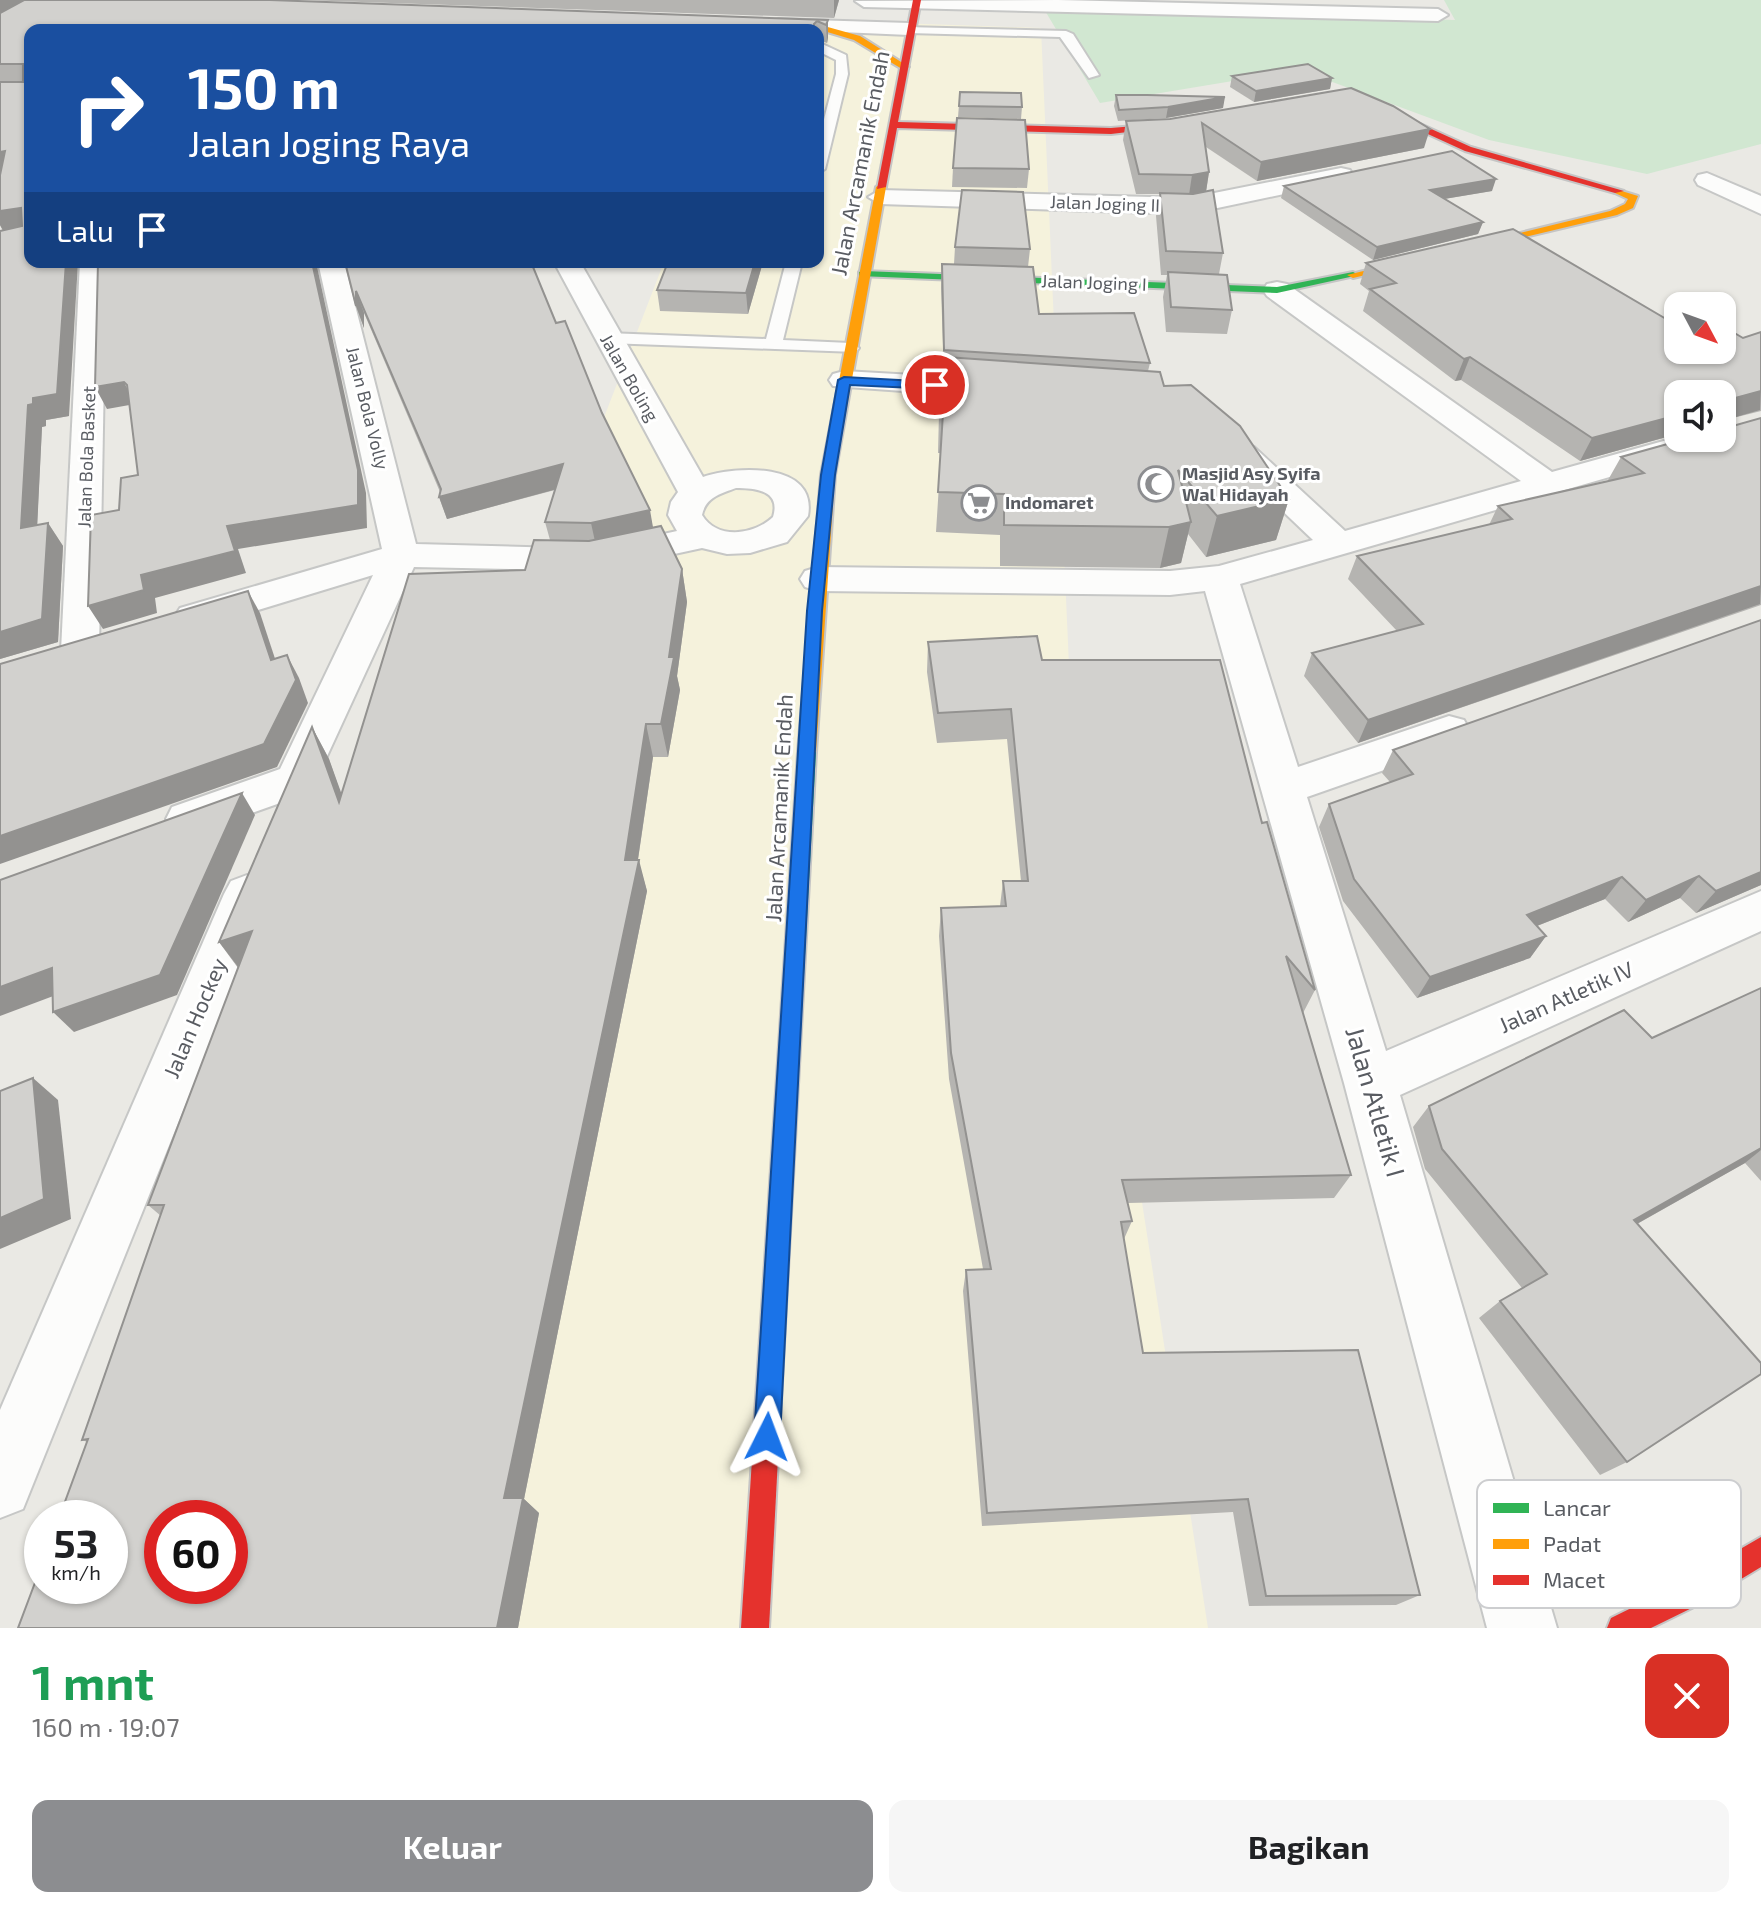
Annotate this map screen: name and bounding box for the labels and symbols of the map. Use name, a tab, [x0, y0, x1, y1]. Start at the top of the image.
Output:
street label: Jalan Arcamanik Endah	[824, 48, 894, 277]
street label: Jalan Joging II	[1050, 190, 1160, 216]
street label: Jalan Joging I	[1041, 269, 1147, 295]
north arrow	[1664, 292, 1736, 364]
street label: Jalan Boling	[596, 330, 664, 425]
street label: Jalan Bola Volly	[342, 344, 394, 472]
pin	[901, 351, 969, 419]
street label: Jalan Bola Basket	[73, 386, 99, 528]
place label: Masjid Asy Syifa Wal Hidayah	[1182, 462, 1320, 505]
mosque icon: Masjid Asy Syifa Wal Hidayah	[1137, 465, 1175, 503]
supermarket icon: Indomaret	[960, 484, 998, 522]
place label: Indomaret	[1005, 491, 1094, 513]
street label: Jalan Arcamanik Endah	[759, 693, 797, 923]
street label: Jalan Hockey	[157, 953, 231, 1082]
street label: Jalan Atletik IV	[1494, 955, 1637, 1037]
street label: Jalan Atletik I	[1340, 1023, 1413, 1180]
position arrow	[725, 1395, 809, 1479]
legend	[1477, 1480, 1741, 1608]
text: Lancar	[1543, 1494, 1611, 1520]
speed limit sign: 60	[144, 1500, 248, 1604]
text: Padat	[1543, 1530, 1601, 1556]
text: Macet	[1543, 1566, 1605, 1592]

